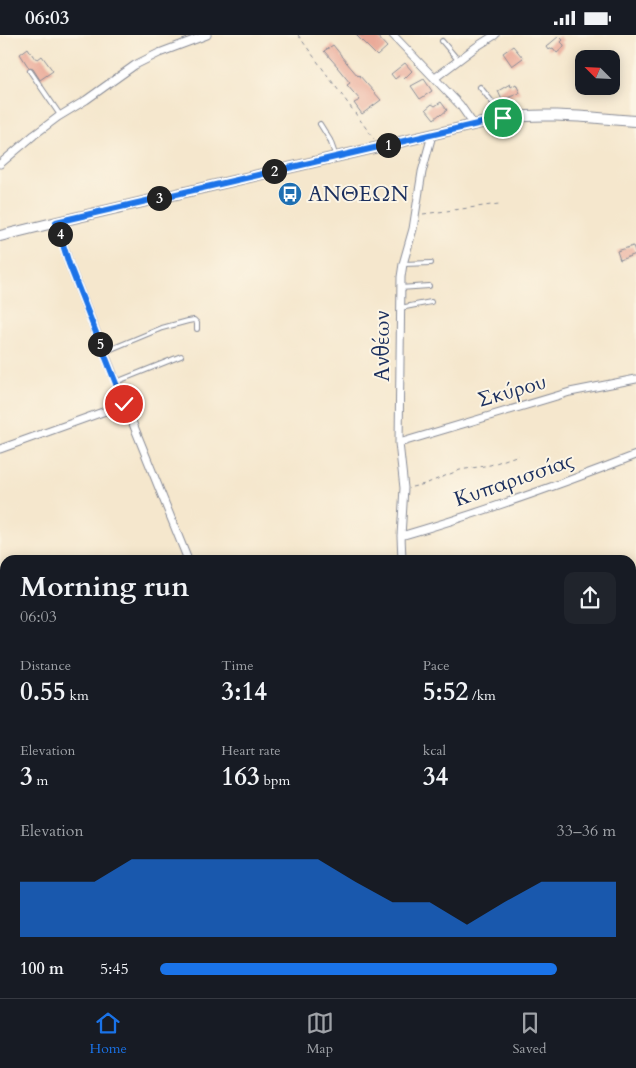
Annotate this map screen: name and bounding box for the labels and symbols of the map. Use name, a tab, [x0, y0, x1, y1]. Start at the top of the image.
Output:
north arrow	[575, 50, 620, 95]
pin	[482, 97, 524, 139]
pin: 1	[376, 133, 400, 157]
pin: 2	[262, 159, 286, 183]
place label: ΑΝΘΕΩΝ	[308, 180, 409, 209]
bus stop icon: ΑΝΘΕΩΝ	[277, 181, 303, 207]
pin: 3	[146, 185, 172, 211]
pin: 4	[48, 221, 72, 247]
street label: Ανθέων	[368, 310, 397, 382]
pin: 5	[88, 331, 112, 357]
street label: Σκύρου	[474, 367, 550, 415]
pin	[103, 383, 145, 425]
street label: Κυπαρισσίας	[450, 446, 578, 514]

